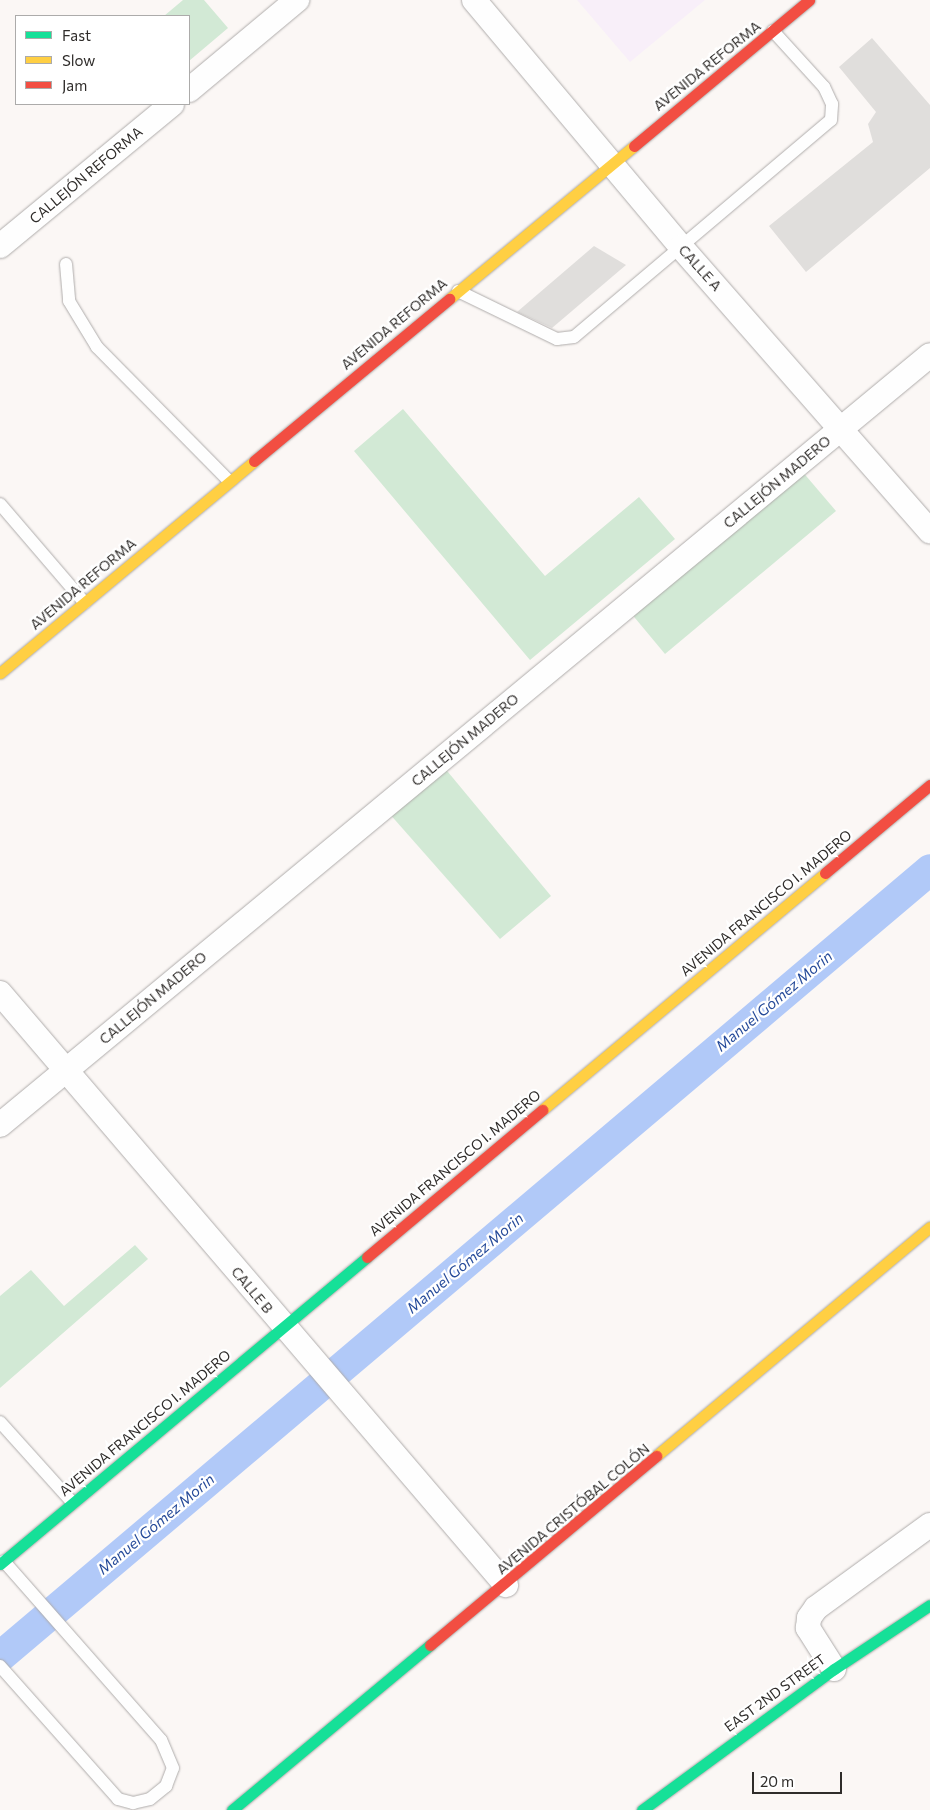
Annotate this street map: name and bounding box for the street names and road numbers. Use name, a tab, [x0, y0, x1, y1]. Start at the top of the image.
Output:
street label: AVENIDA REFORMA	[650, 18, 764, 114]
street label: CALLEJÓN REFORMA	[26, 123, 146, 227]
street label: CALLE A	[675, 242, 725, 294]
street label: AVENIDA REFORMA	[338, 275, 450, 373]
street label: CALLEJÓN MADERO	[720, 432, 834, 532]
street label: AVENIDA REFORMA	[27, 535, 139, 633]
street label: CALLEJÓN MADERO	[408, 690, 522, 790]
street label: AVENIDA FRANCISCO I. MADERO	[677, 826, 855, 980]
street label: CALLEJÓN MADERO	[96, 948, 210, 1048]
street label: AVENIDA FRANCISCO I. MADERO	[366, 1086, 544, 1240]
street label: CALLE B	[228, 1263, 276, 1317]
street label: AVENIDA FRANCISCO I. MADERO	[56, 1346, 234, 1500]
street label: AVENIDA CRISTÓBAL COLÓN	[493, 1440, 653, 1578]
street label: EAST 2ND STREET	[721, 1651, 829, 1735]

